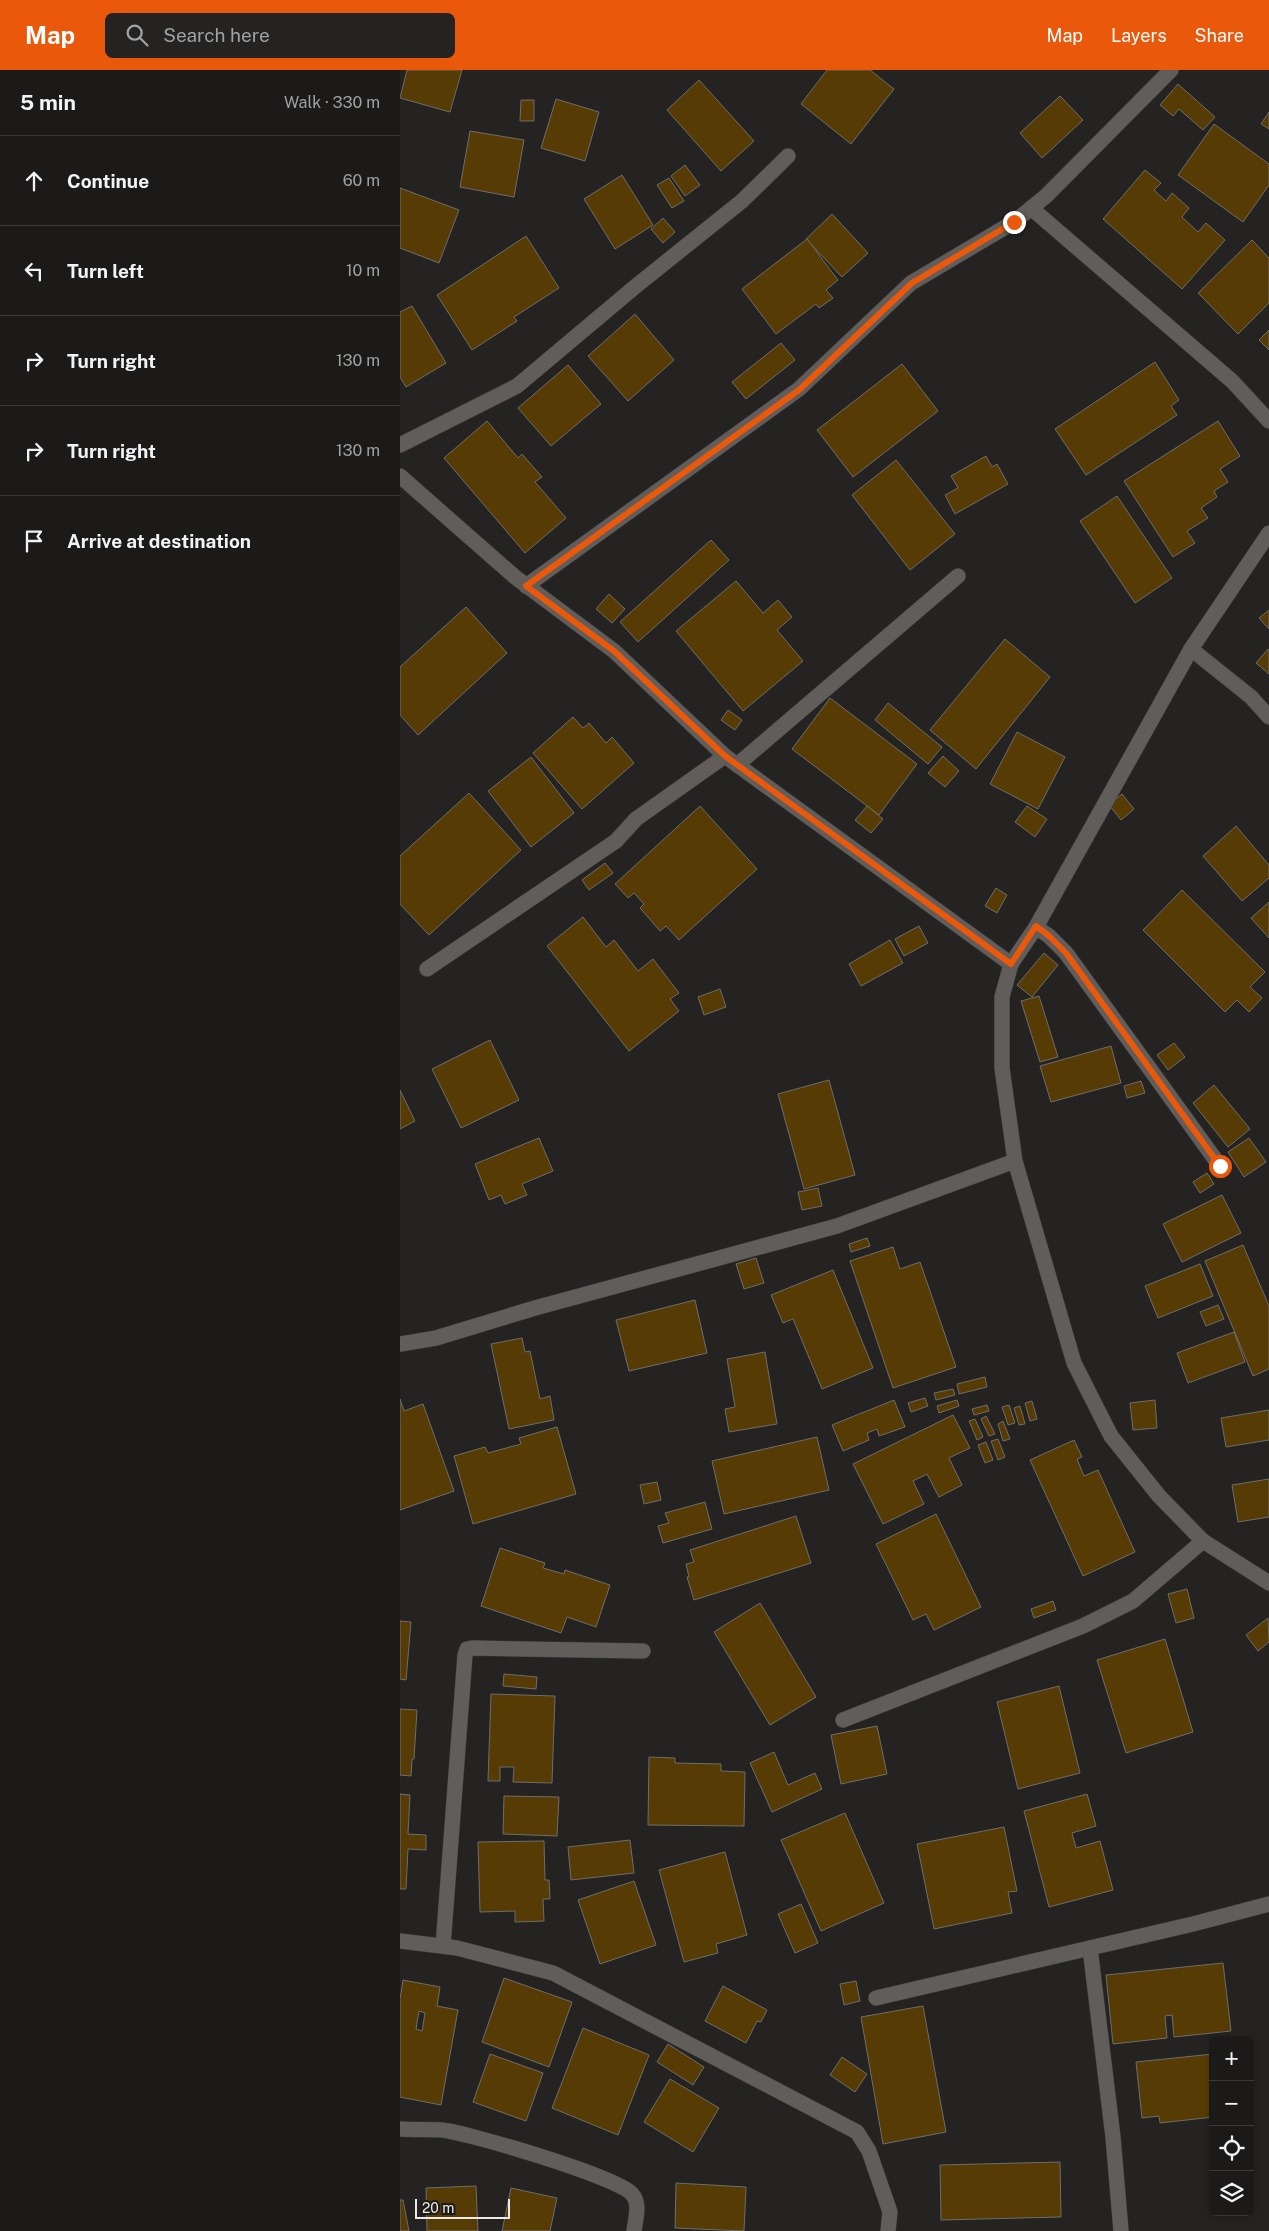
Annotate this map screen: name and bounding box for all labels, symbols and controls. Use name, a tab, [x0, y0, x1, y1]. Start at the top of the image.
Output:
search box	[105, 13, 455, 58]
text: Map	[25, 21, 75, 49]
icon: search	[123, 21, 151, 49]
text: Search here	[163, 24, 270, 46]
text: Map	[1047, 25, 1083, 46]
text: Layers	[1111, 25, 1167, 46]
text: Share	[1195, 25, 1244, 46]
text: 5 min	[20, 90, 76, 115]
text: Walk · 330 m	[284, 93, 380, 112]
icon: ahead	[20, 167, 48, 195]
text: Continue	[67, 170, 149, 192]
text: 60 m	[343, 171, 380, 190]
route end	[1003, 211, 1026, 234]
icon: left	[20, 257, 48, 285]
text: Turn left	[67, 260, 144, 282]
text: 10 m	[346, 261, 380, 280]
icon: right	[20, 347, 48, 375]
text: Turn right	[67, 350, 156, 372]
text: 130 m	[336, 351, 380, 370]
icon: right	[20, 437, 48, 465]
text: Turn right	[67, 440, 156, 462]
text: 130 m	[336, 441, 380, 460]
icon: arrive	[20, 527, 48, 555]
text: Arrive at destination	[67, 530, 251, 552]
route start	[1209, 1155, 1232, 1178]
map controls	[1209, 2036, 1254, 2216]
button: +	[1209, 2036, 1254, 2081]
button: −	[1209, 2081, 1254, 2126]
button: locate	[1209, 2126, 1254, 2171]
button: layers	[1209, 2171, 1254, 2216]
scale bar	[415, 2196, 510, 2219]
text: 20 m	[422, 2200, 454, 2216]

